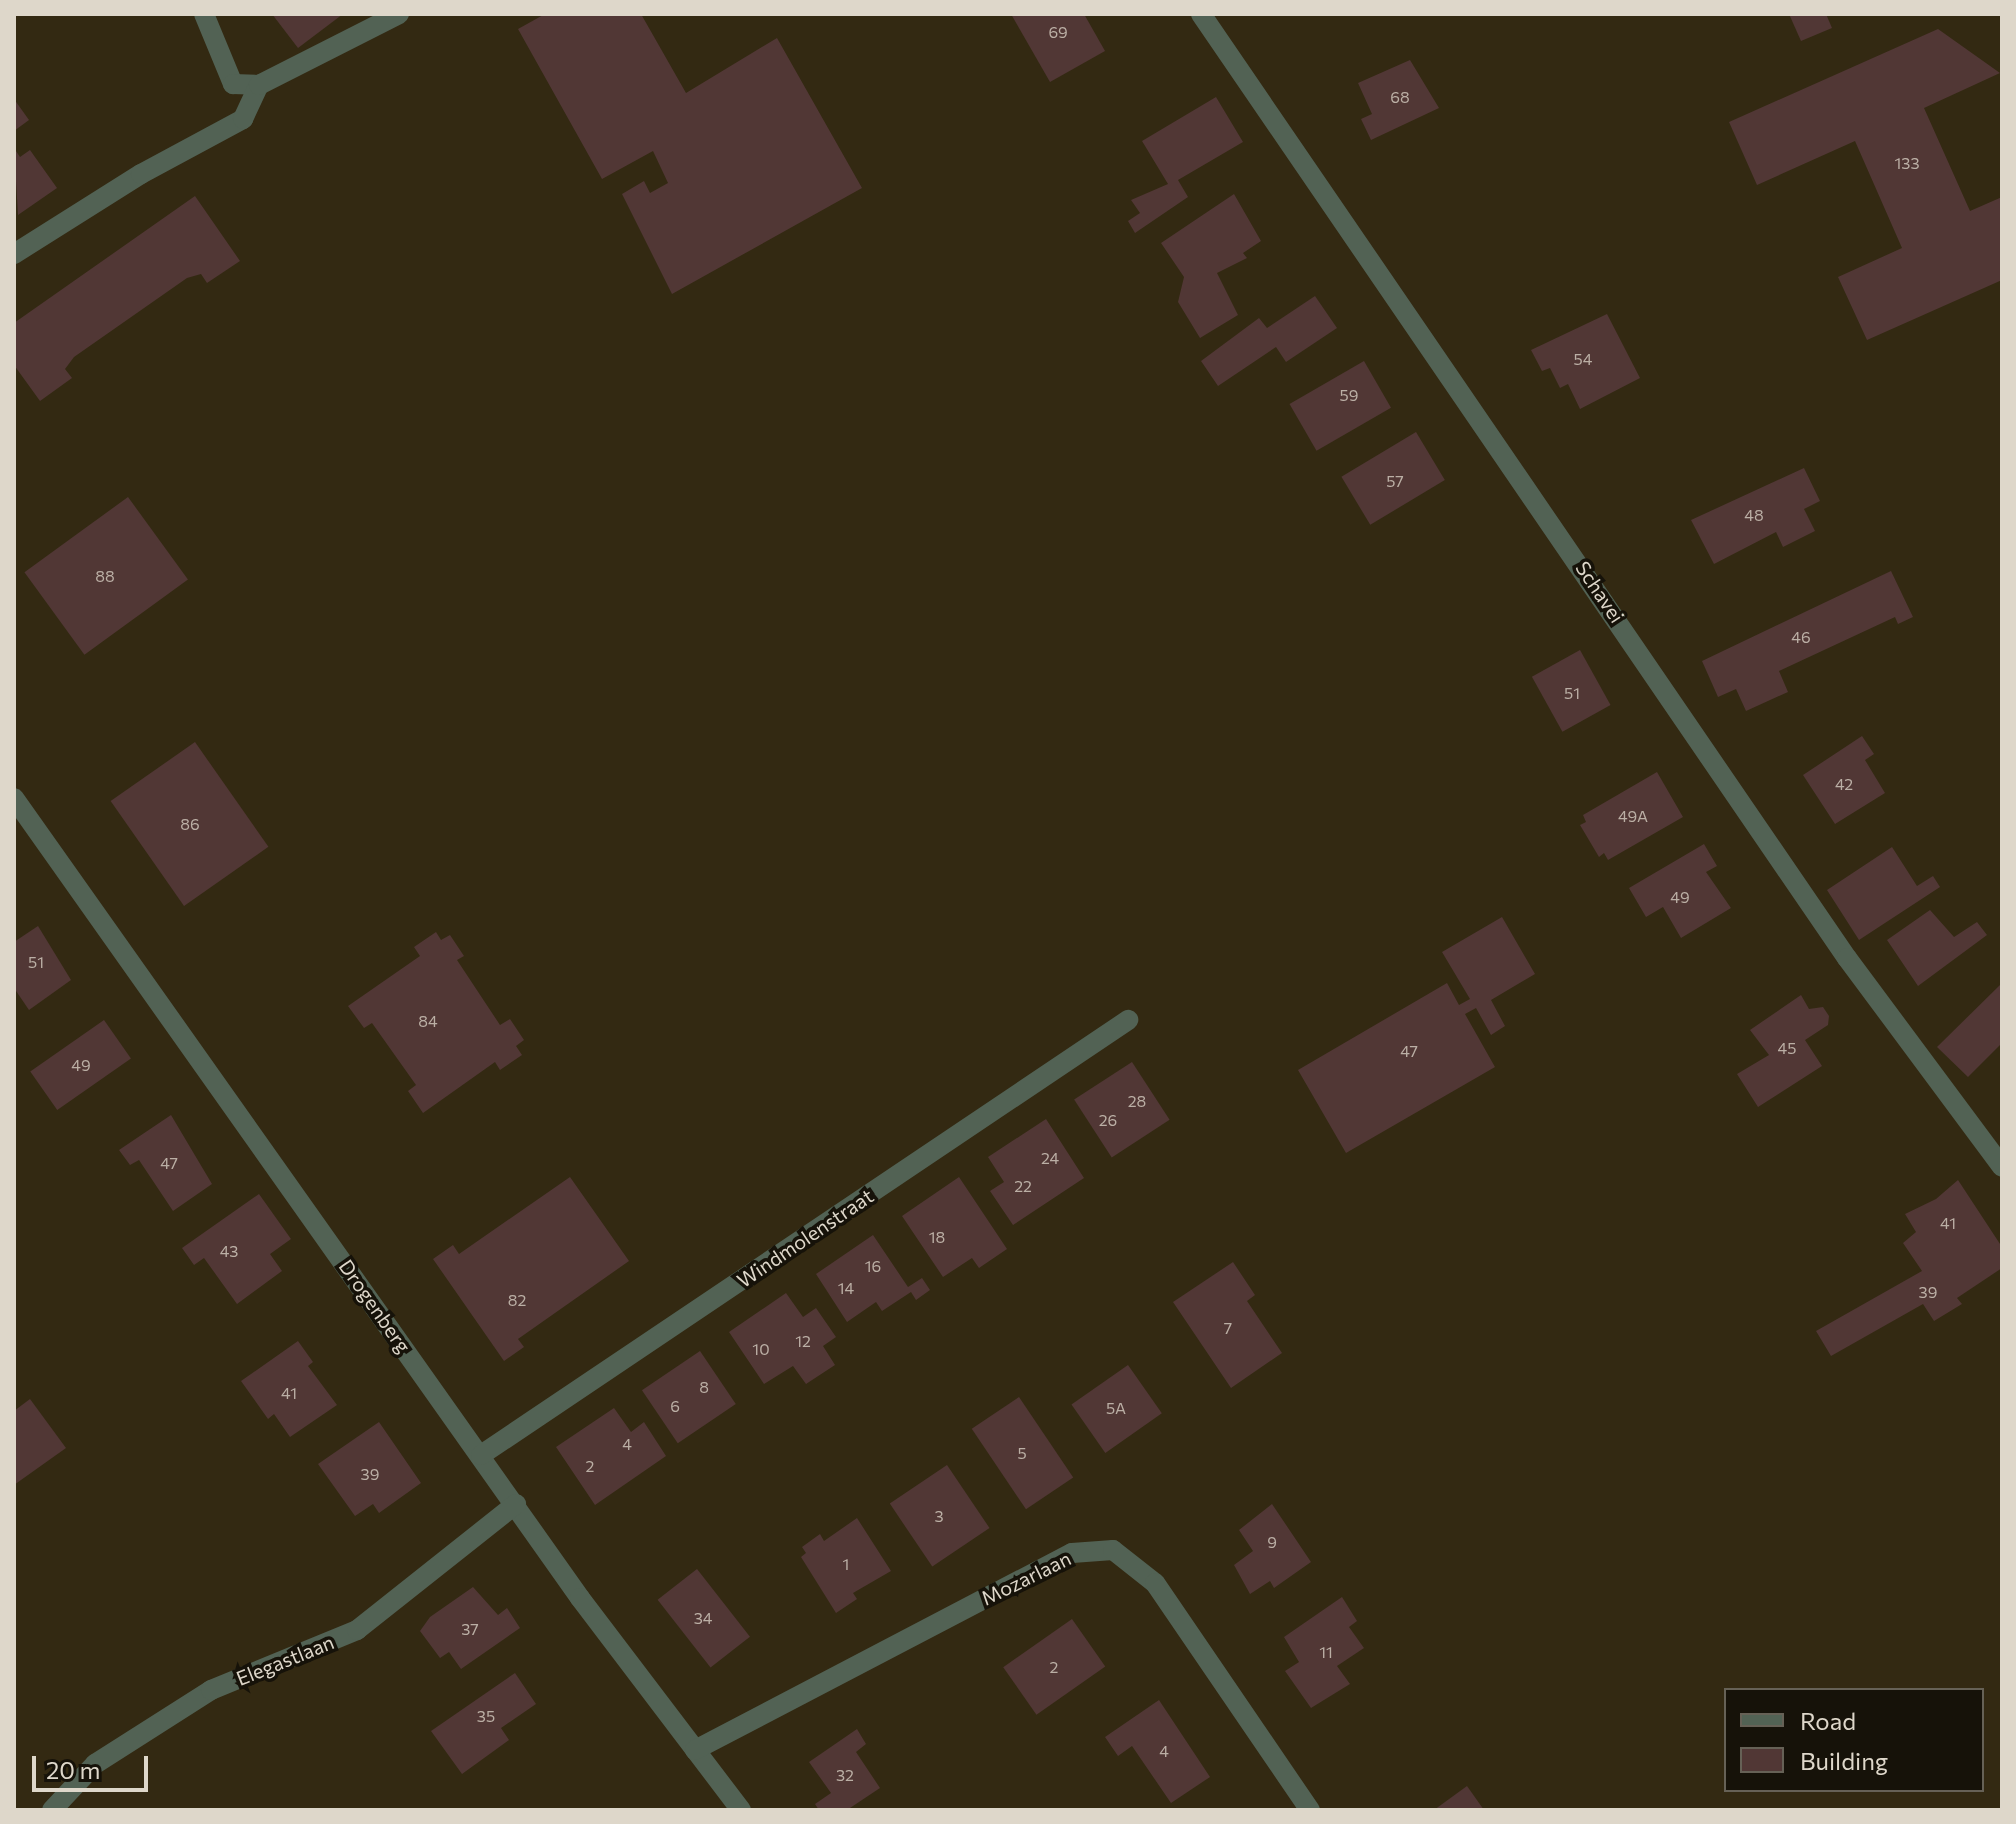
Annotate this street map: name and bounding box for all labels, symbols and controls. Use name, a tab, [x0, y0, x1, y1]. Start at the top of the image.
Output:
house number: 69	[1048, 22, 1068, 42]
house number: 68	[1390, 87, 1410, 107]
house number: 133	[1894, 153, 1920, 173]
house number: 54	[1574, 349, 1592, 369]
house number: 59	[1340, 385, 1358, 405]
house number: 57	[1386, 471, 1404, 491]
house number: 48	[1744, 505, 1764, 525]
street label: Schavei	[1571, 557, 1629, 627]
house number: 88	[95, 566, 115, 586]
house number: 46	[1791, 627, 1811, 647]
house number: 51	[1564, 683, 1580, 703]
house number: 42	[1835, 774, 1853, 794]
house number: 49A	[1618, 806, 1648, 826]
house number: 86	[180, 814, 200, 834]
house number: 49	[1670, 887, 1690, 907]
house number: 51	[28, 952, 44, 972]
house number: 84	[418, 1011, 438, 1031]
house number: 45	[1778, 1038, 1796, 1058]
house number: 47	[1400, 1041, 1418, 1061]
house number: 49	[71, 1055, 91, 1075]
house number: 28	[1128, 1091, 1146, 1111]
house number: 26	[1099, 1110, 1117, 1130]
house number: 24	[1041, 1148, 1059, 1168]
house number: 47	[160, 1153, 178, 1173]
house number: 22	[1014, 1176, 1032, 1196]
street label: Windmolenstraat	[732, 1184, 878, 1292]
house number: 41	[1940, 1213, 1956, 1233]
house number: 18	[929, 1227, 945, 1247]
house number: 43	[220, 1241, 238, 1261]
street label: Drogenberg	[334, 1255, 416, 1357]
house number: 16	[865, 1256, 881, 1276]
house number: 14	[838, 1278, 854, 1298]
house number: 39	[1919, 1282, 1937, 1302]
house number: 82	[508, 1290, 526, 1310]
house number: 7	[1224, 1318, 1232, 1338]
house number: 12	[795, 1331, 811, 1351]
house number: 10	[752, 1339, 770, 1359]
house number: 8	[699, 1377, 709, 1397]
house number: 41	[281, 1383, 297, 1403]
house number: 6	[670, 1396, 680, 1416]
house number: 5A	[1106, 1398, 1126, 1418]
house number: 4	[622, 1434, 632, 1454]
house number: 5	[1017, 1443, 1027, 1463]
house number: 2	[586, 1456, 594, 1476]
house number: 39	[361, 1464, 379, 1484]
house number: 3	[934, 1506, 944, 1526]
house number: 9	[1267, 1532, 1277, 1552]
street label: Mozarlaan	[977, 1546, 1075, 1610]
house number: 1	[843, 1554, 849, 1574]
house number: 34	[694, 1608, 712, 1628]
house number: 37	[461, 1619, 479, 1639]
street label: Elegastlaan	[233, 1630, 337, 1690]
house number: 11	[1319, 1642, 1333, 1662]
house number: 2	[1050, 1657, 1058, 1677]
legend	[1724, 1688, 1984, 1792]
house number: 35	[477, 1706, 495, 1726]
text: Road	[1800, 1706, 1856, 1735]
scale bar	[36, 1740, 152, 1790]
house number: 4	[1159, 1741, 1169, 1761]
text: Building	[1800, 1746, 1888, 1775]
text: 20 m	[46, 1755, 100, 1784]
house number: 32	[836, 1765, 854, 1785]

